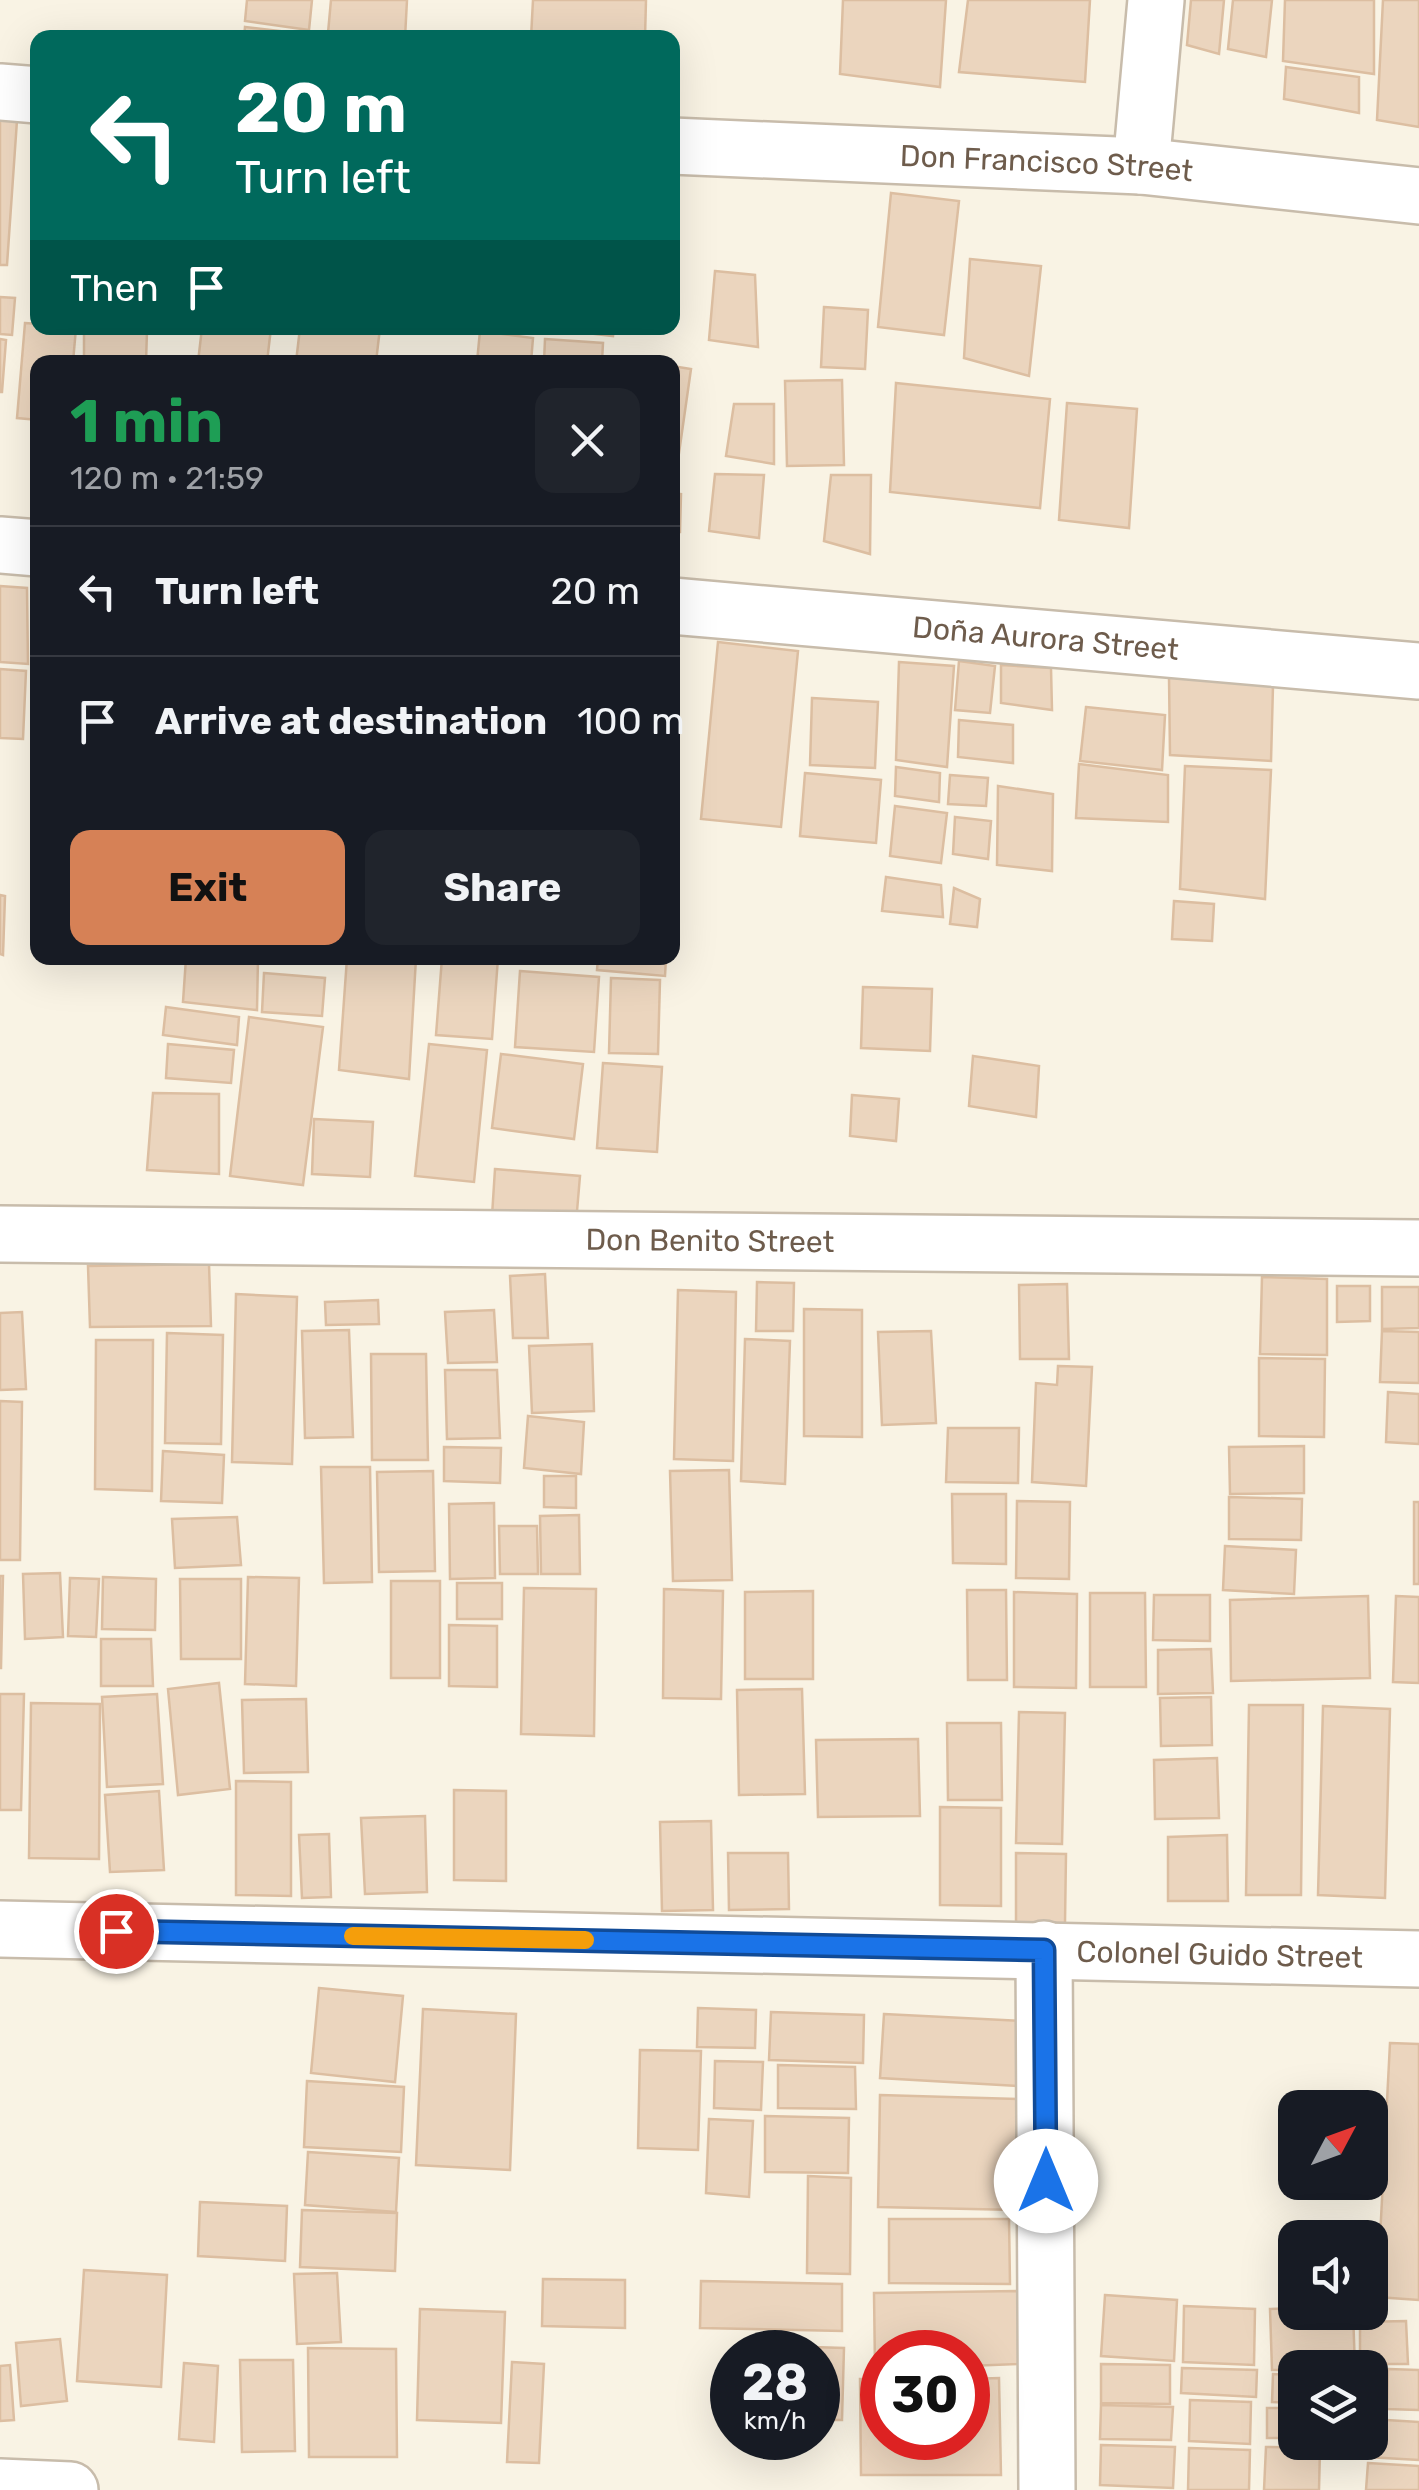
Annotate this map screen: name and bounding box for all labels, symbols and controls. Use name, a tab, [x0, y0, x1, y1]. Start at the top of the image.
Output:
text: 20 m	[235, 67, 407, 150]
icon: left	[70, 70, 200, 200]
street label: Don Francisco Street	[899, 138, 1195, 190]
text: Turn left	[235, 151, 411, 204]
icon: arrive	[179, 260, 234, 315]
text: Then	[70, 265, 159, 311]
text: 1 min	[70, 386, 223, 457]
button: close	[535, 388, 640, 493]
text: 120 m · 21:59	[70, 459, 264, 497]
icon: left	[70, 564, 125, 619]
text: Turn left	[155, 568, 319, 614]
text: 20 m	[550, 568, 640, 614]
street label: Doña Aurora Street	[911, 609, 1181, 668]
icon: arrive	[70, 694, 125, 749]
text: Arrive at destination	[155, 698, 547, 744]
text: 100 m	[577, 698, 685, 744]
button: Exit	[70, 830, 345, 945]
button: Share	[365, 830, 640, 945]
street label: Don Benito Street	[585, 1222, 835, 1260]
pin	[74, 1889, 159, 1974]
icon: arrive	[89, 1904, 144, 1959]
street label: Colonel Guido Street	[1076, 1934, 1364, 1976]
north arrow	[1278, 2090, 1388, 2200]
map controls	[1278, 2090, 1388, 2460]
position arrow	[994, 2129, 1098, 2233]
button: sound	[1278, 2220, 1388, 2330]
speed limit sign: 30	[860, 2330, 990, 2460]
button: layers	[1278, 2350, 1388, 2460]
text: 28	[742, 2353, 808, 2413]
text: km/h	[744, 2406, 806, 2435]

